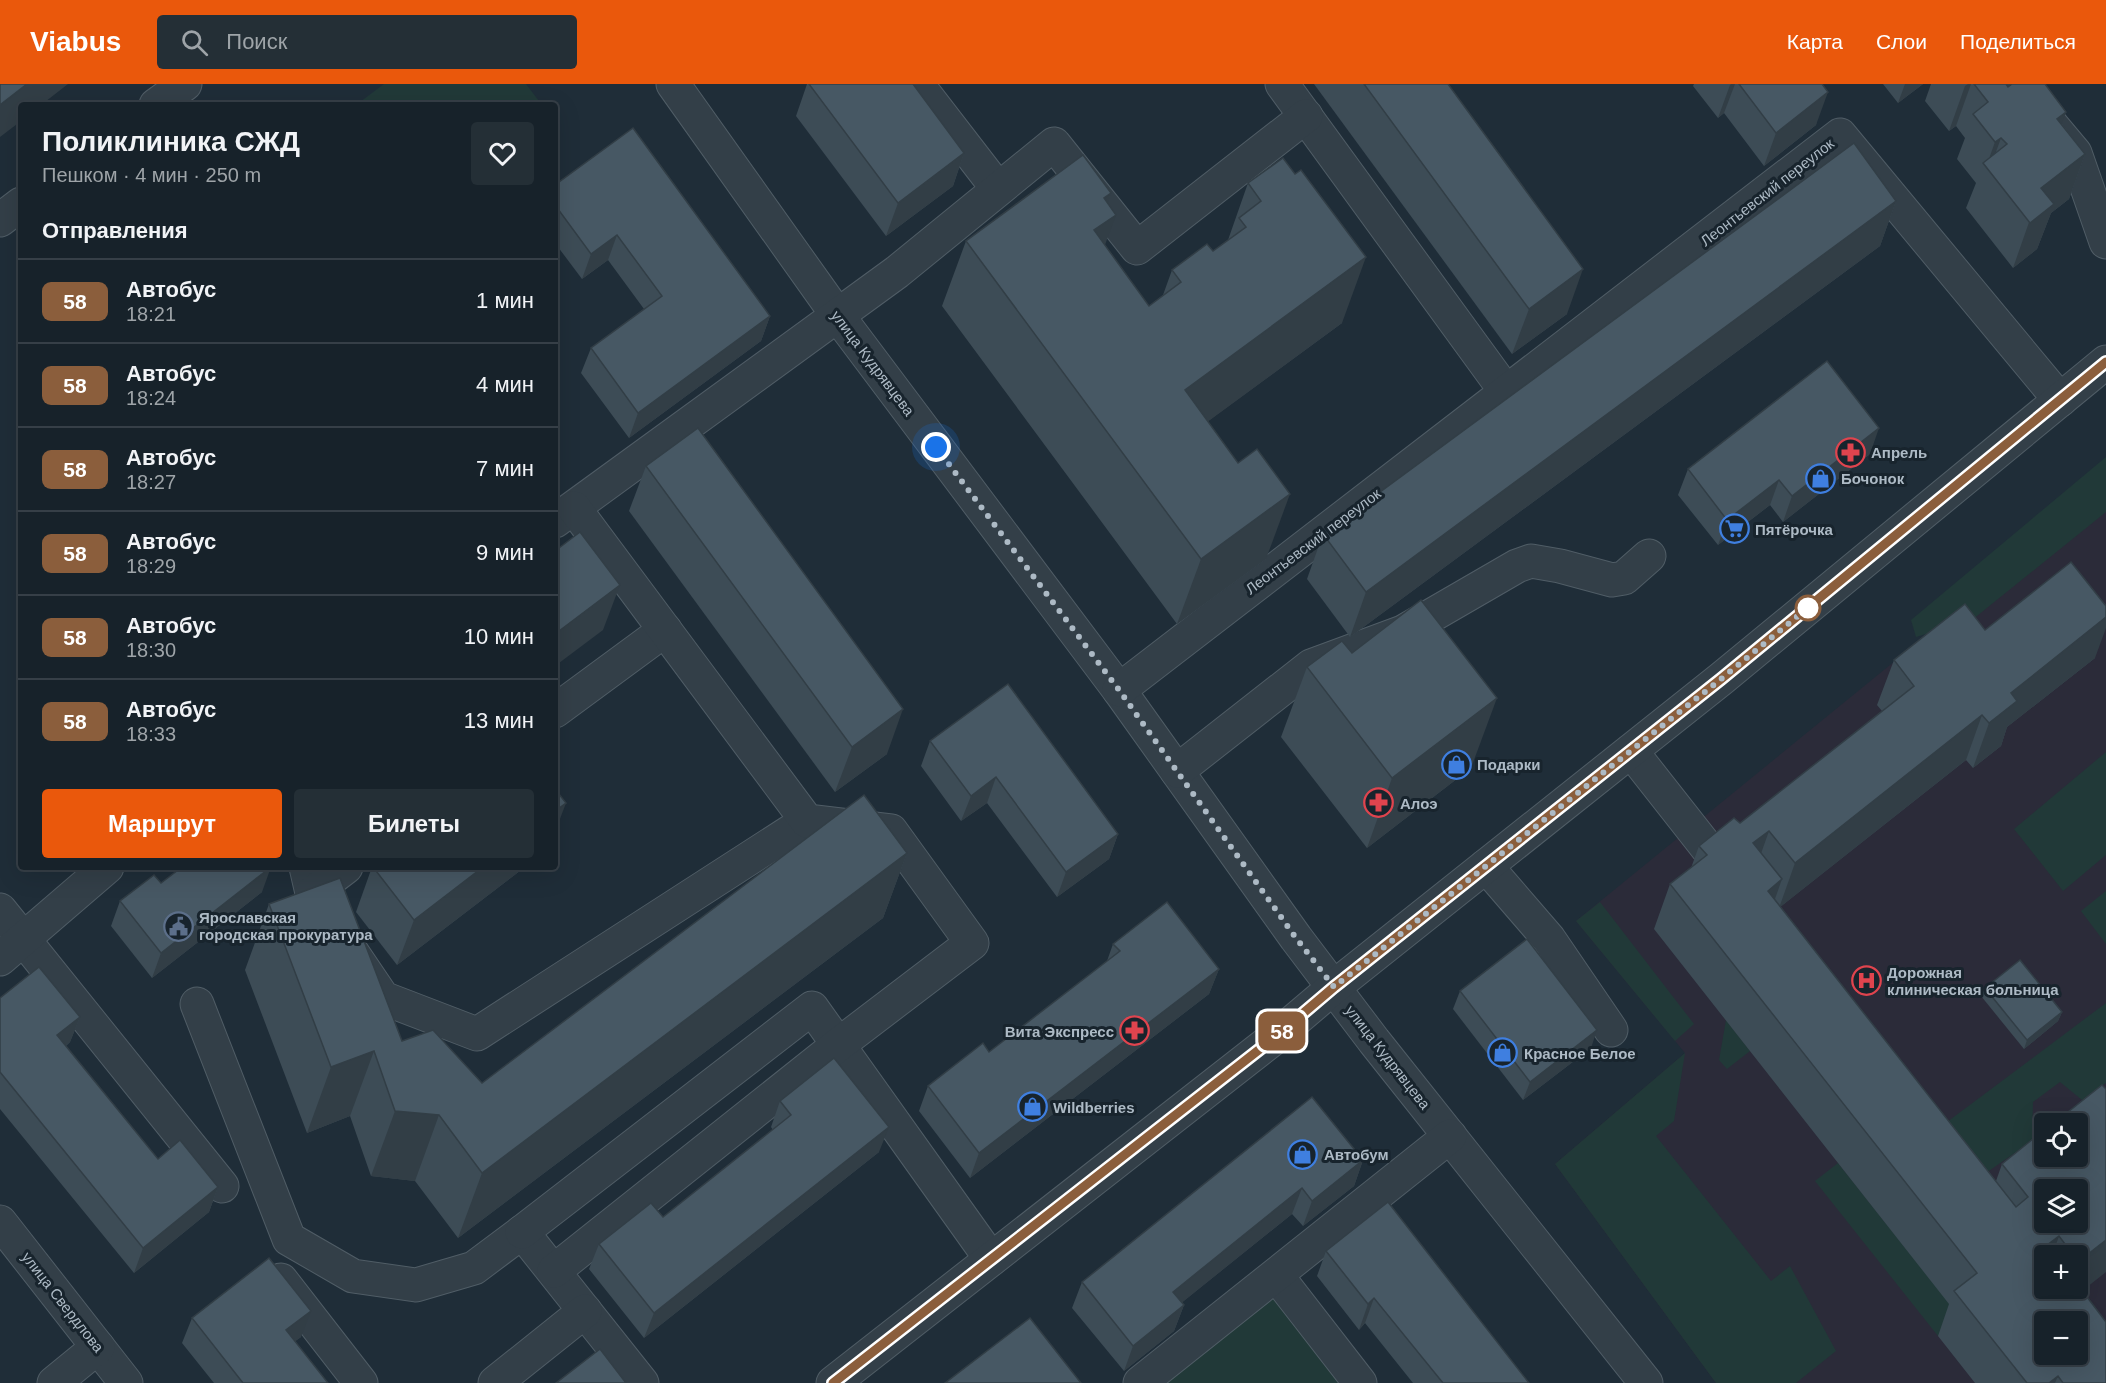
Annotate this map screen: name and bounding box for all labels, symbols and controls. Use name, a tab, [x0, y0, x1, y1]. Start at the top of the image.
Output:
search box	[157, 15, 577, 69]
text: Viabus	[30, 26, 121, 57]
icon: search	[178, 26, 211, 59]
text: Поиск	[226, 29, 287, 54]
text: Карта	[1787, 30, 1843, 53]
text: Слои	[1876, 30, 1927, 53]
text: Поделиться	[1960, 30, 2076, 53]
button: heart	[471, 122, 534, 185]
text: Поликлиника СЖД	[42, 126, 300, 157]
street label: Леонтьевский переулок	[1697, 134, 1837, 249]
text: Пешком · 4 мин · 250 m	[42, 164, 261, 186]
text: Отправления	[42, 218, 188, 243]
text: Автобус	[126, 277, 216, 302]
text: 1 мин	[476, 288, 534, 313]
text: 58	[63, 290, 87, 313]
text: 18:21	[126, 303, 176, 325]
street label: улица Кудрявцева	[828, 307, 918, 419]
text: Автобус	[126, 361, 216, 386]
text: 4 мин	[476, 372, 534, 397]
text: 58	[63, 374, 87, 397]
text: 18:24	[126, 387, 176, 409]
your location	[921, 432, 951, 462]
pharmacy icon: Апрель	[1834, 436, 1866, 468]
place label: Апрель	[1871, 444, 1927, 461]
text: Автобус	[126, 445, 216, 470]
text: 7 мин	[476, 456, 534, 481]
text: 58	[63, 458, 87, 481]
shop icon: Бочонок	[1804, 462, 1836, 494]
place label: Бочонок	[1841, 470, 1905, 487]
text: 18:27	[126, 471, 176, 493]
street label: Леонтьевский переулок	[1242, 484, 1384, 597]
supermarket icon: Пятёрочка	[1718, 513, 1750, 545]
place label: Пятёрочка	[1755, 521, 1833, 538]
text: Автобус	[126, 529, 216, 554]
text: 9 мин	[476, 540, 534, 565]
text: 58	[63, 542, 87, 565]
text: 18:29	[126, 555, 176, 577]
unlabelled marker	[1795, 595, 1821, 621]
text: Автобус	[126, 613, 216, 638]
text: 10 мин	[464, 624, 534, 649]
text: 58	[63, 626, 87, 649]
text: 18:30	[126, 639, 176, 661]
text: Автобус	[126, 697, 216, 722]
text: 13 мин	[464, 708, 534, 733]
text: 58	[63, 710, 87, 733]
text: 18:33	[126, 723, 176, 745]
shop icon: Подарки	[1440, 748, 1472, 780]
place label: Подарки	[1477, 756, 1541, 773]
pharmacy icon: Алоэ	[1363, 787, 1395, 819]
button: Маршрут	[42, 789, 282, 858]
button: Билеты	[294, 789, 534, 858]
place label: Алоэ	[1400, 795, 1437, 812]
place label: Ярославская городская прокуратура	[199, 909, 373, 943]
public building icon: Ярославская городская прокуратура	[162, 910, 194, 942]
place label: Дорожная клиническая больница	[1887, 964, 2059, 998]
hospital icon: Дорожная клиническая больница	[1850, 965, 1882, 997]
street label: улица Кудрявцева	[1342, 1002, 1434, 1113]
line badge: 58	[1255, 1012, 1309, 1050]
pharmacy icon: Вита Экспресс	[1119, 1015, 1151, 1047]
text: 58	[1270, 1020, 1294, 1043]
place label: Вита Экспресс	[1005, 1023, 1114, 1040]
shop icon: Красное Белое	[1487, 1037, 1519, 1069]
place label: Красное Белое	[1524, 1045, 1636, 1062]
shop icon: Wildberries	[1016, 1091, 1048, 1123]
place label: Wildberries	[1053, 1099, 1135, 1116]
map controls	[2034, 1113, 2088, 1365]
button: locate	[2034, 1113, 2088, 1167]
shop icon: Автобум	[1287, 1138, 1319, 1170]
place label: Автобум	[1324, 1146, 1388, 1163]
button: layers	[2034, 1179, 2088, 1233]
button: +	[2034, 1245, 2088, 1299]
street label: улица Свердлова	[19, 1248, 108, 1356]
button: −	[2034, 1311, 2088, 1365]

